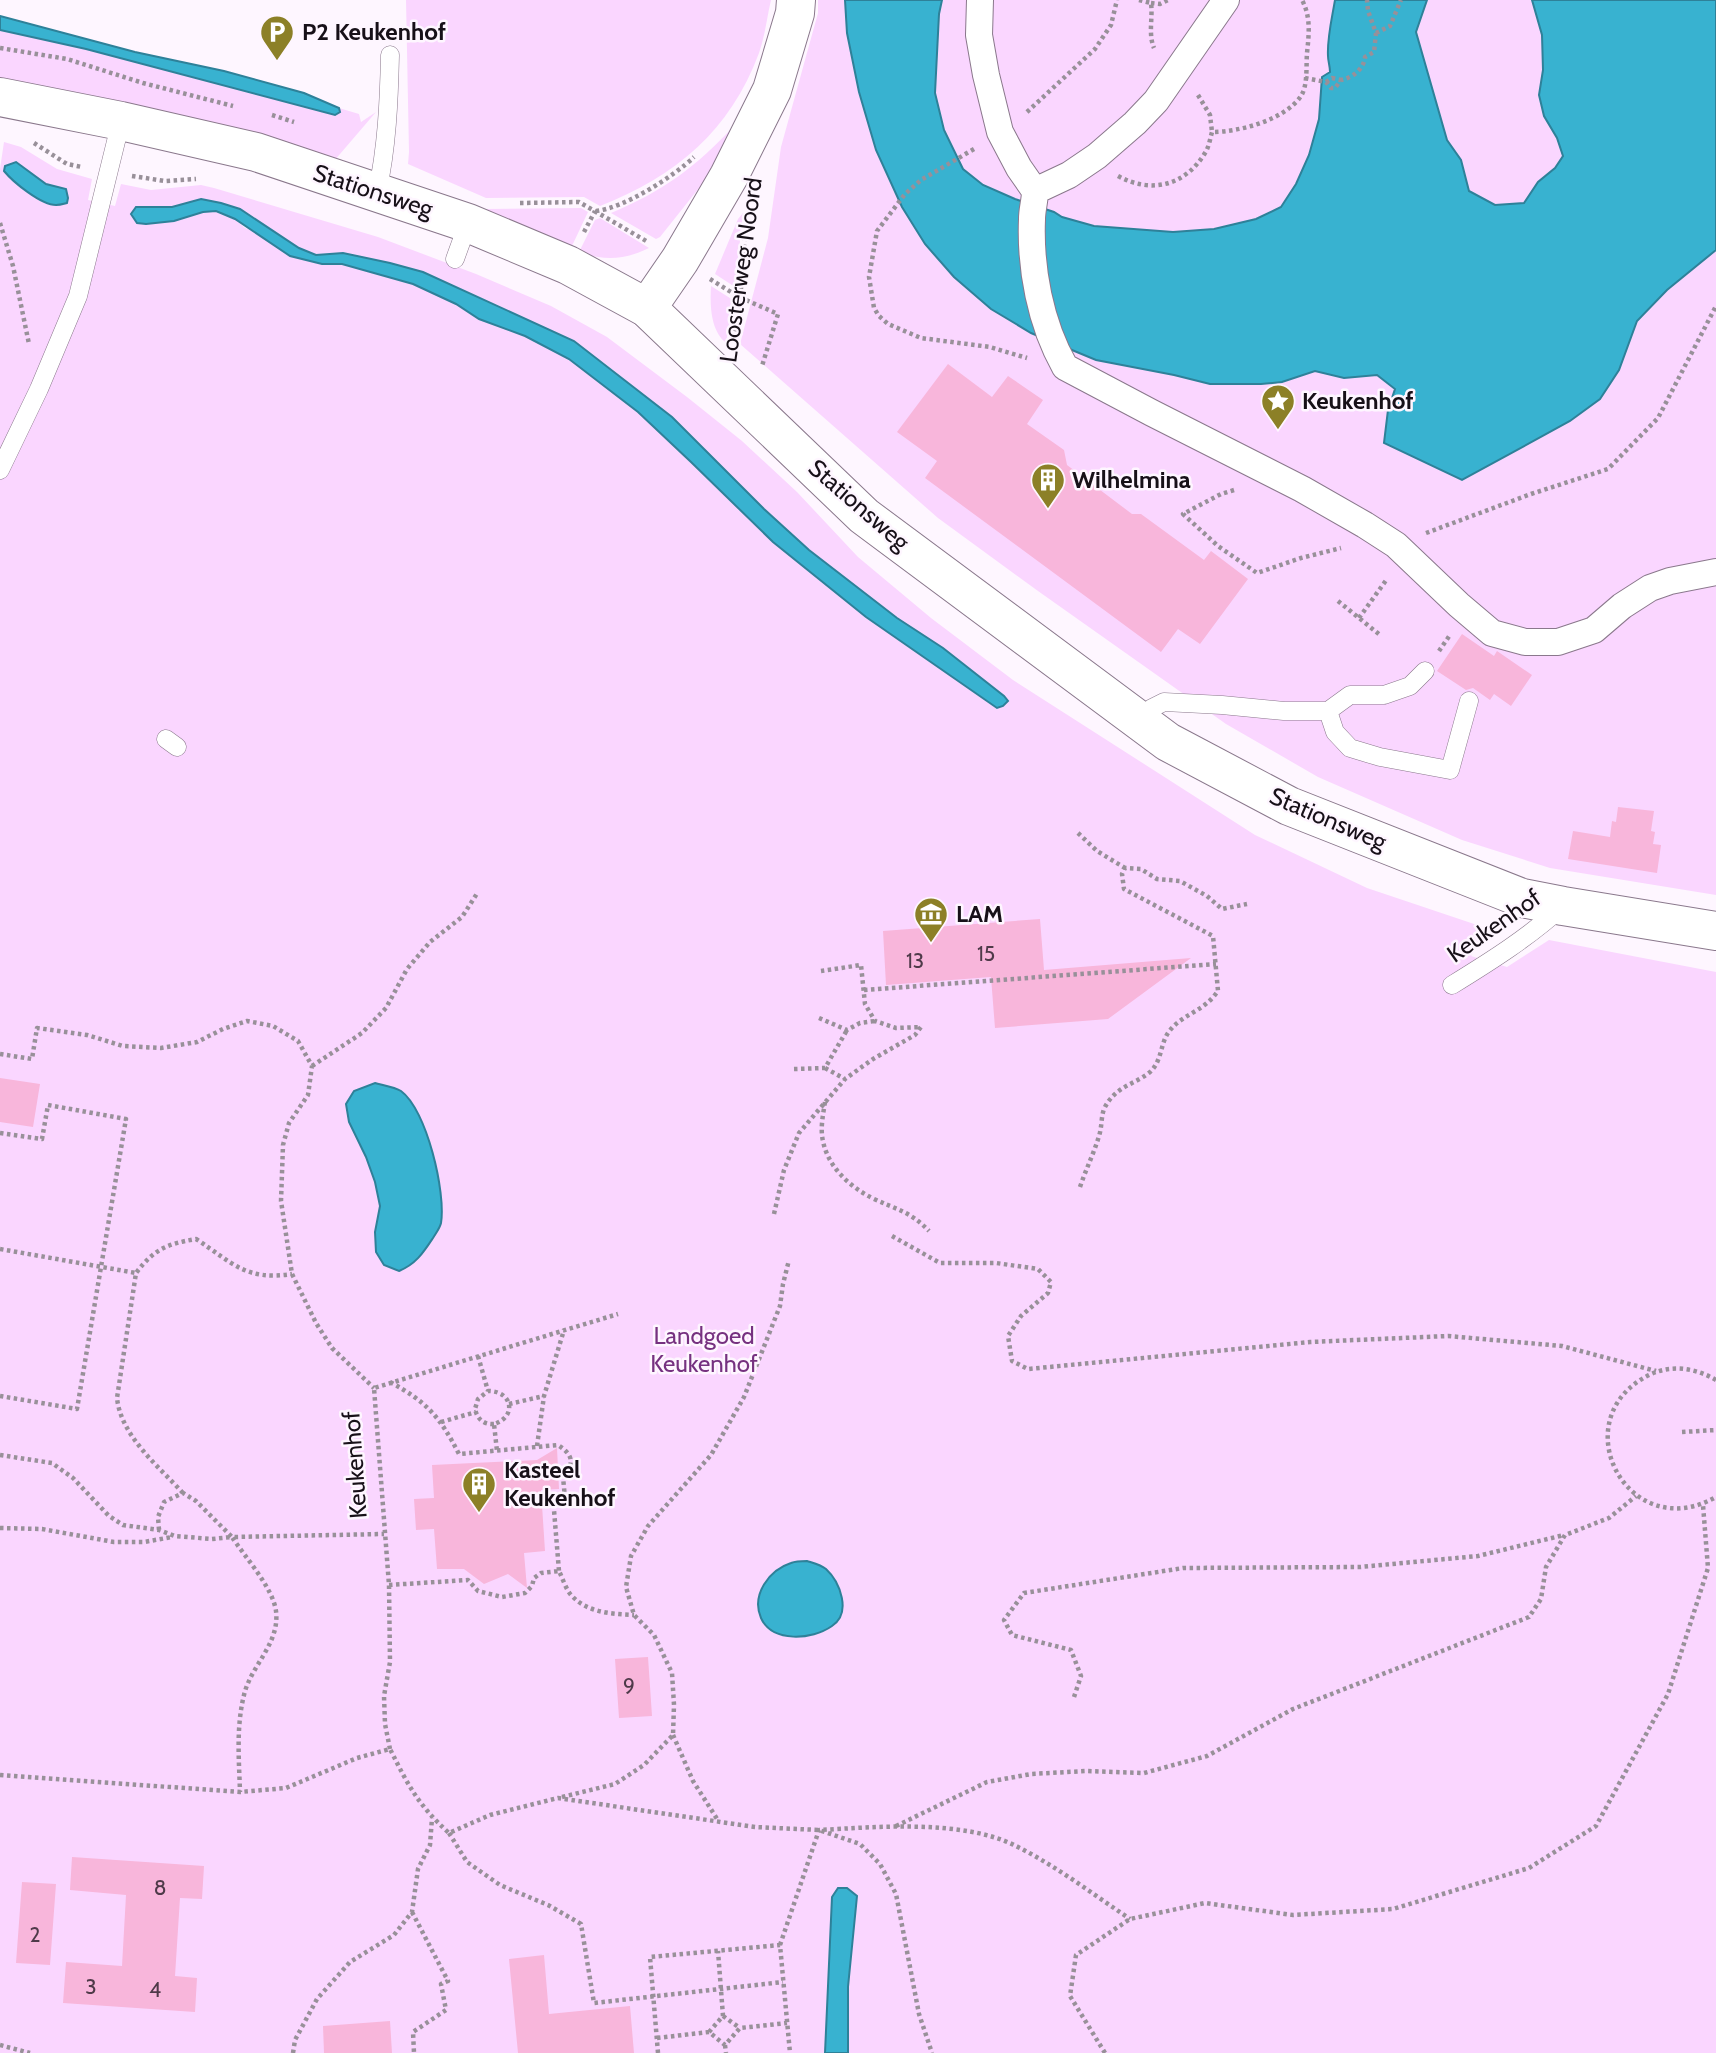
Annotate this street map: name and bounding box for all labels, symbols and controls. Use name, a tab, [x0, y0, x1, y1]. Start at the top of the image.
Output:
parking icon: P2 Keukenhof	[258, 13, 296, 62]
place label: P2 Keukenhof	[302, 17, 446, 46]
street label: Stationsweg	[310, 158, 438, 224]
street label: Loosterweg Noord	[713, 176, 768, 364]
place icon: Keukenhof	[1259, 382, 1297, 431]
place label: Keukenhof	[1302, 386, 1413, 415]
street label: Stationsweg	[803, 453, 917, 557]
building icon: Wilhelmina	[1029, 461, 1067, 510]
place label: Wilhelmina	[1072, 465, 1191, 494]
street label: Stationsweg	[1265, 781, 1392, 857]
street label: Keukenhof	[1441, 883, 1546, 968]
museum icon: LAM	[912, 895, 950, 944]
place label: LAM	[956, 899, 1003, 928]
house number: 15	[977, 941, 995, 966]
house number: 13	[906, 948, 924, 973]
park label: Landgoed Keukenhof	[650, 1321, 758, 1378]
street label: Keukenhof	[336, 1410, 373, 1520]
place label: Kasteel Keukenhof	[504, 1455, 615, 1512]
building icon: Kasteel Keukenhof	[460, 1465, 498, 1514]
house number: 9	[623, 1673, 635, 1698]
house number: 8	[154, 1875, 166, 1900]
house number: 2	[29, 1922, 41, 1947]
house number: 3	[85, 1974, 97, 1999]
house number: 4	[149, 1977, 161, 2002]

